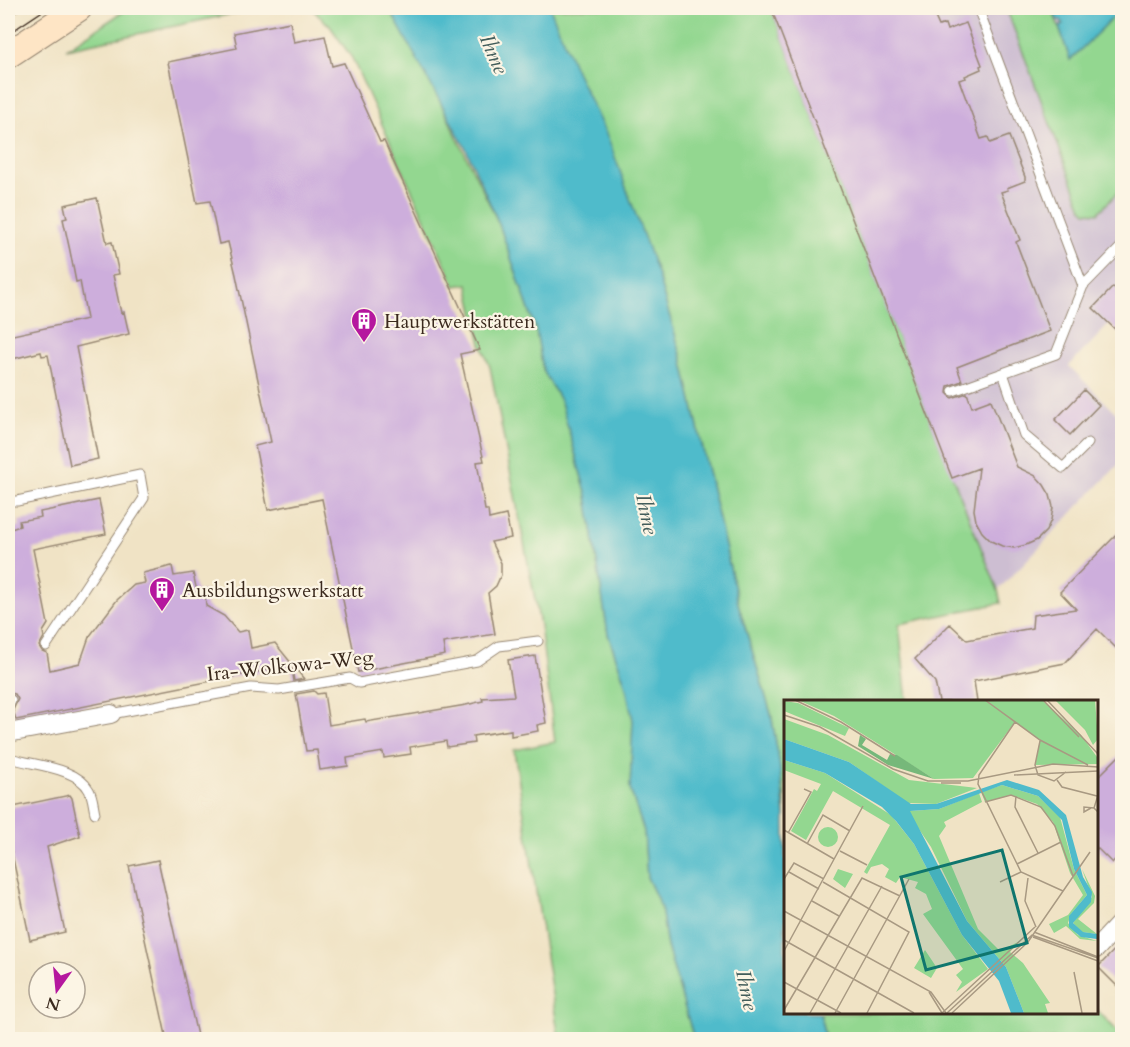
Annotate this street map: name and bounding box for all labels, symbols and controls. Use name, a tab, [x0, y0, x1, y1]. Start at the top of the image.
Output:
water label: Ihme	[472, 30, 515, 80]
building icon: Hauptwerkstätten	[349, 306, 379, 344]
place label: Hauptwerkstätten	[384, 308, 536, 335]
water label: Ihme	[628, 491, 665, 538]
building icon: Ausbildungswerkstatt	[147, 575, 177, 613]
place label: Ausbildungswerkstatt	[182, 577, 364, 604]
street label: Ira-Wolkowa-Weg	[206, 643, 375, 688]
inset map	[784, 700, 1097, 1014]
north arrow	[27, 960, 87, 1020]
water label: Ihme	[728, 967, 765, 1014]
text: N	[44, 991, 63, 1016]

